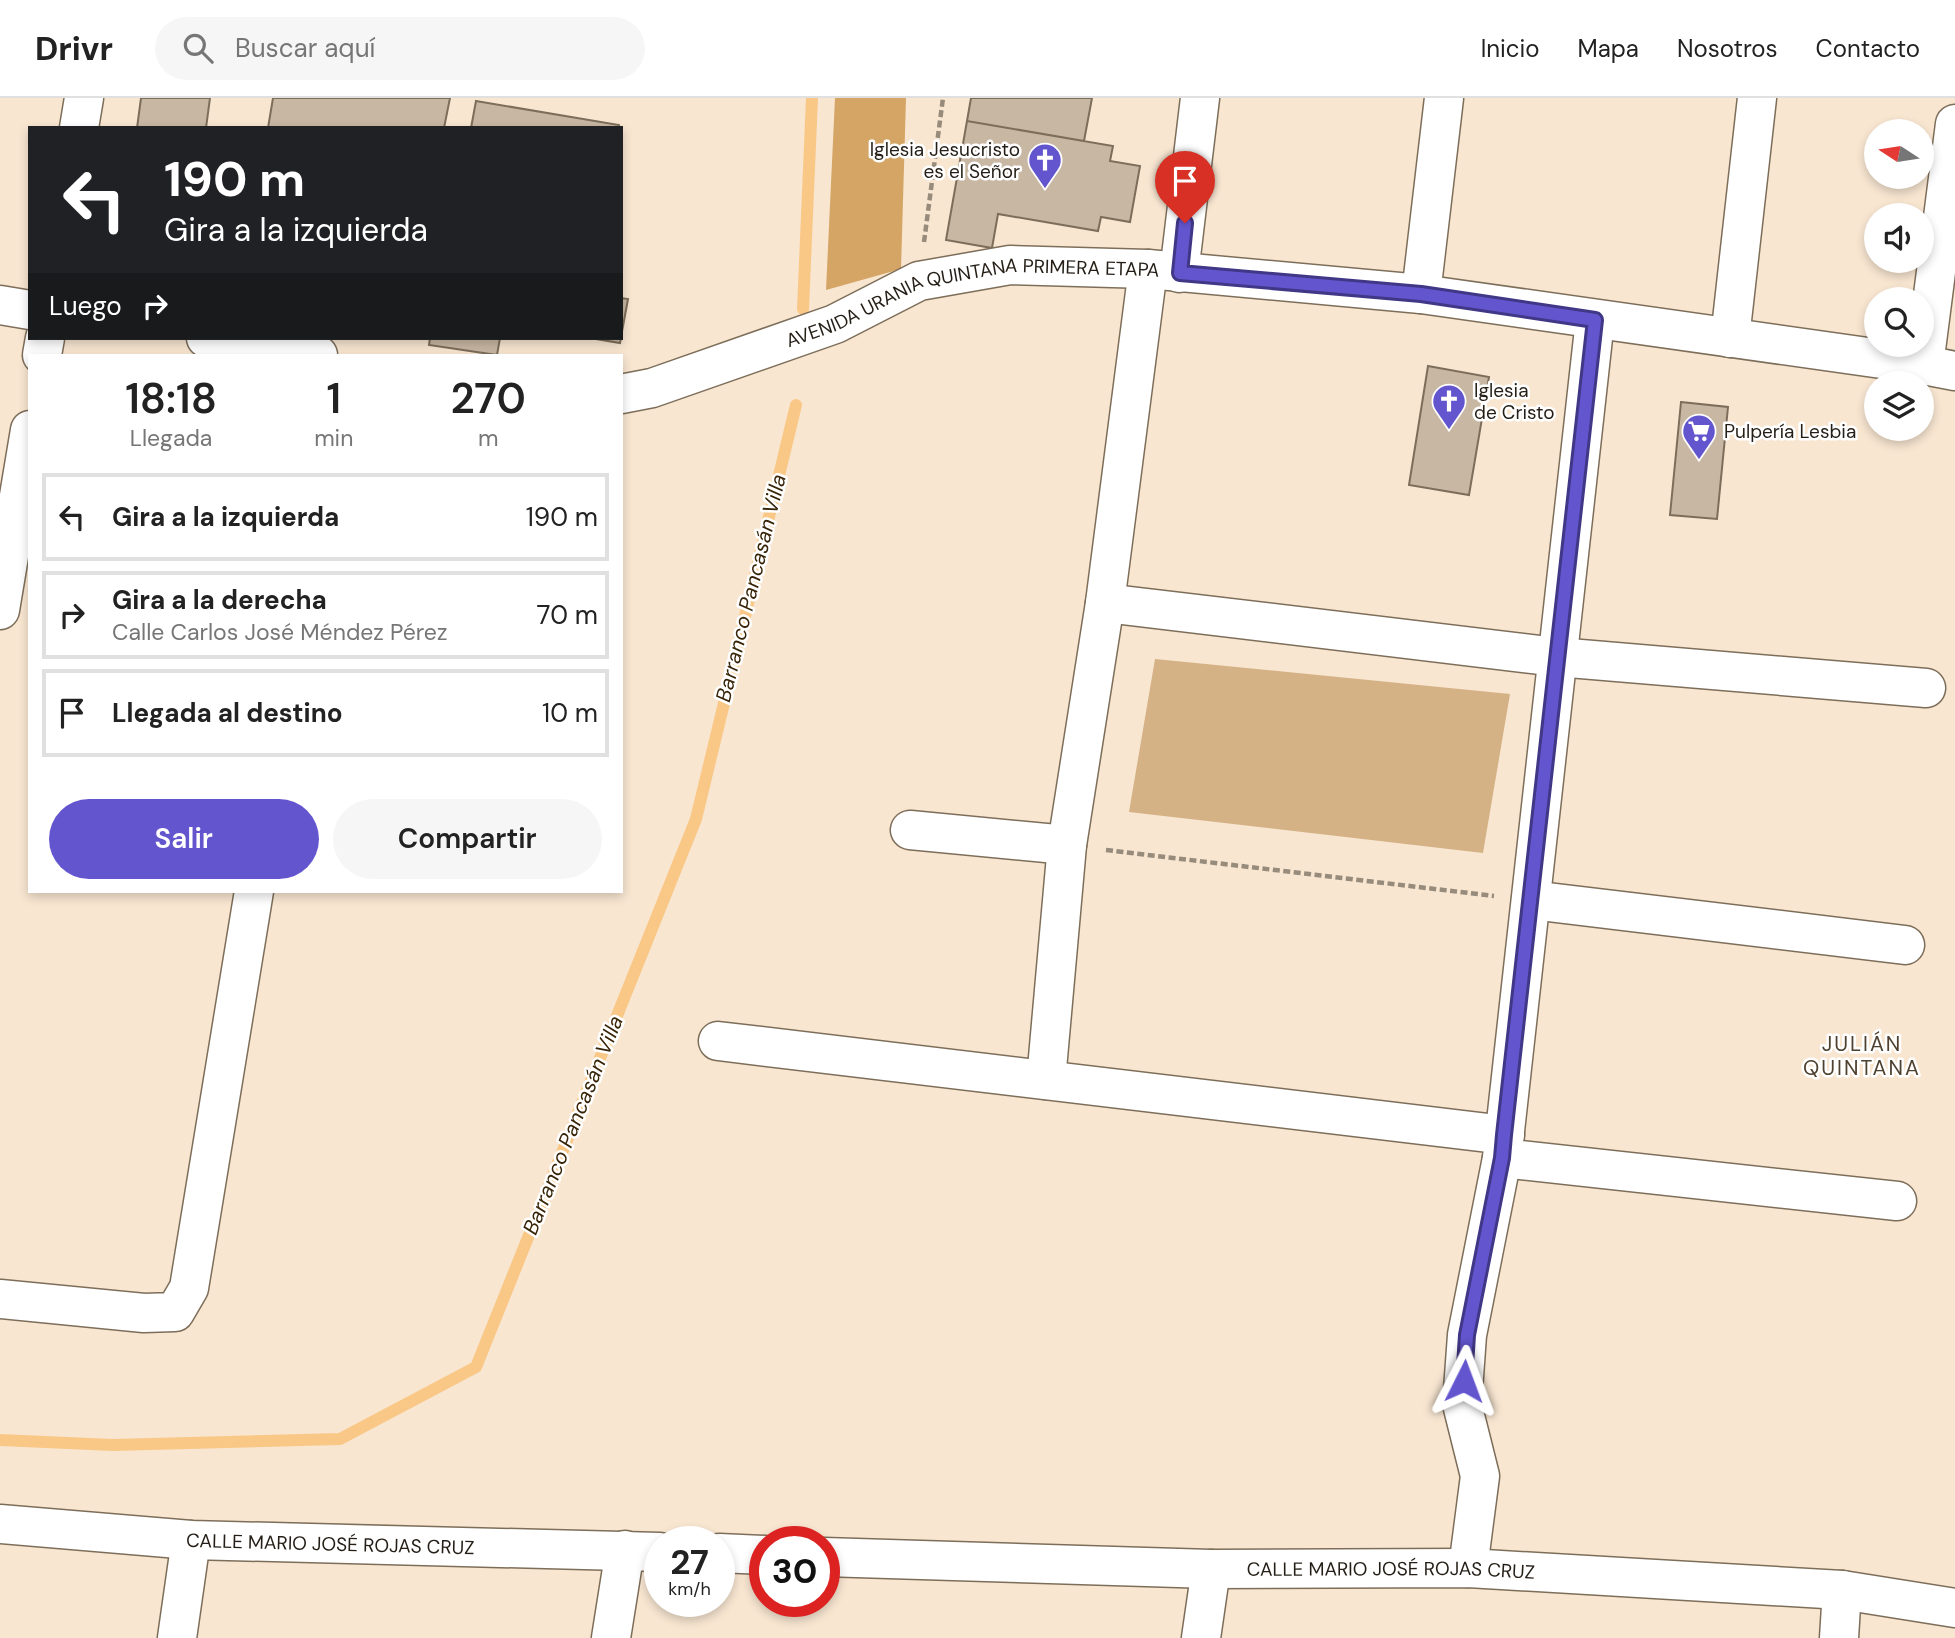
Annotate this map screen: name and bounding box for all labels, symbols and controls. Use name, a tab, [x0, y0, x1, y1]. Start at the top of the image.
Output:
search box	[155, 17, 645, 80]
text: Drivr	[35, 27, 113, 70]
icon: search	[179, 29, 217, 67]
text: Buscar aquí	[235, 31, 375, 65]
text: Inicio	[1481, 33, 1540, 64]
text: Mapa	[1578, 33, 1639, 64]
text: Nosotros	[1677, 33, 1778, 64]
text: Contacto	[1816, 33, 1920, 64]
north arrow	[1864, 119, 1934, 189]
map controls	[1864, 119, 1934, 441]
place label: Iglesia Jesucristo es el Señor	[870, 137, 1020, 184]
church icon: Iglesia Jesucristo es el Señor	[1026, 141, 1064, 190]
text: 190 m	[164, 147, 305, 211]
pin	[1155, 151, 1215, 223]
icon: left	[49, 154, 140, 245]
icon: arrive	[1166, 162, 1204, 200]
button: sound	[1864, 203, 1934, 273]
text: Gira a la izquierda	[164, 209, 428, 251]
street label: AVENIDA URANIA QUINTANA PRIMERA ETAPA	[783, 253, 1161, 353]
icon: right	[136, 287, 174, 325]
button: search	[1864, 287, 1934, 357]
text: Luego	[49, 289, 122, 323]
text: 18:18	[125, 371, 217, 426]
text: 1	[326, 371, 341, 426]
text: 270	[451, 371, 526, 426]
button: layers	[1864, 371, 1934, 441]
place label: Iglesia de Cristo	[1474, 378, 1555, 425]
church icon: Iglesia de Cristo	[1430, 382, 1468, 431]
supermarket icon: Pulpería Lesbia	[1680, 412, 1718, 461]
place label: Pulpería Lesbia	[1724, 419, 1856, 444]
text: Llegada	[130, 423, 212, 453]
text: min	[314, 423, 353, 453]
text: m	[478, 423, 498, 453]
water label: Barranco Pancasán Villa	[709, 471, 793, 705]
icon: left	[53, 498, 91, 536]
text: Gira a la izquierda	[112, 500, 339, 534]
text: 190 m	[526, 500, 598, 534]
text: Gira a la derecha	[112, 583, 327, 617]
icon: right	[53, 596, 91, 634]
text: 70 m	[537, 598, 598, 632]
text: Calle Carlos José Méndez Pérez	[112, 617, 447, 647]
icon: arrive	[53, 694, 91, 732]
text: Llegada al destino	[112, 696, 343, 730]
text: 10 m	[542, 696, 598, 730]
button: Salir	[49, 799, 319, 879]
button: Compartir	[333, 799, 602, 879]
water label: Barranco Pancasán Villa	[516, 1011, 630, 1239]
district label: JULIÁN QUINTANA	[1803, 1030, 1921, 1082]
position arrow	[1427, 1344, 1501, 1418]
speed limit sign: 30	[749, 1526, 840, 1617]
street label: CALLE MARIO JOSÉ ROJAS CRUZ	[186, 1528, 475, 1560]
text: 27	[670, 1539, 709, 1585]
street label: CALLE MARIO JOSÉ ROJAS CRUZ	[1247, 1556, 1536, 1585]
text: km/h	[668, 1577, 711, 1601]

